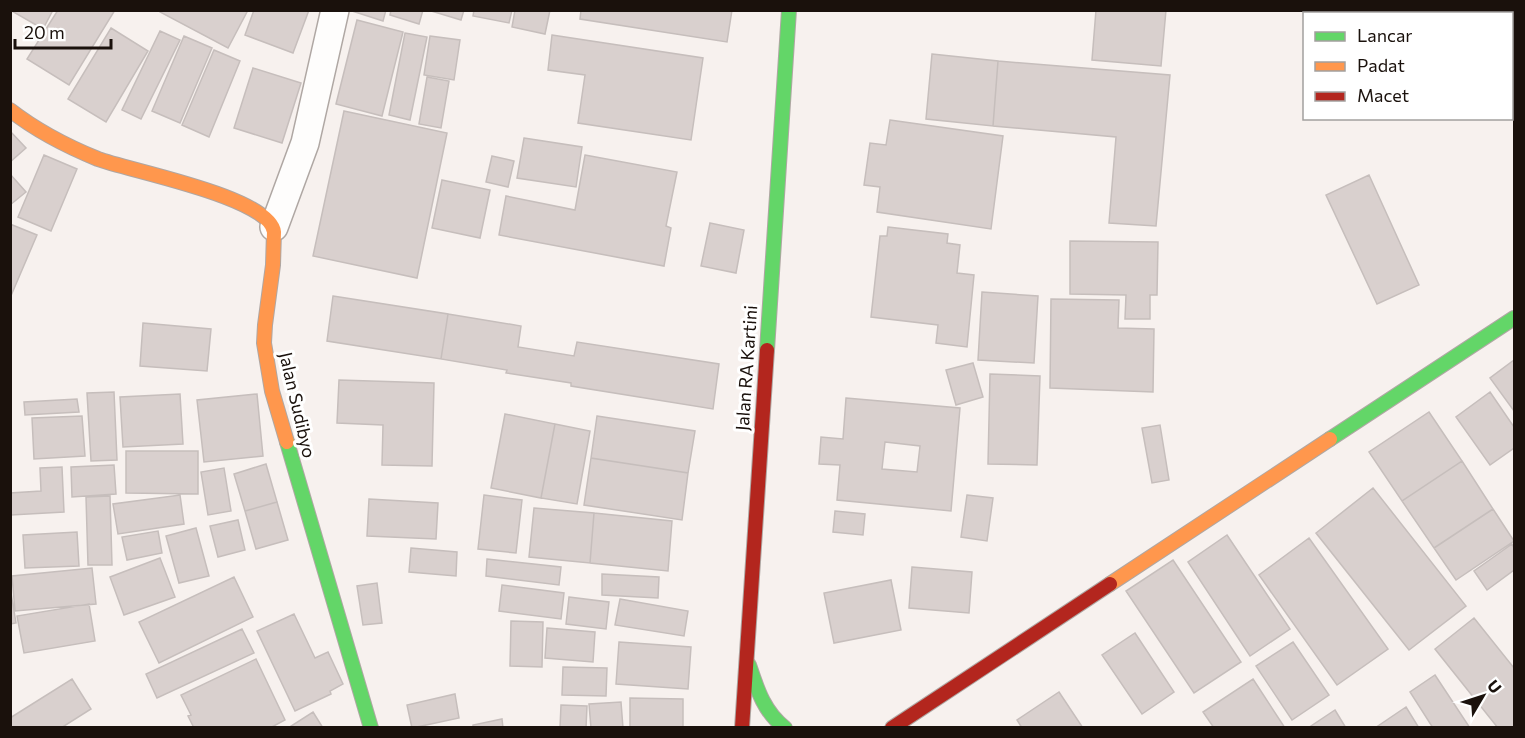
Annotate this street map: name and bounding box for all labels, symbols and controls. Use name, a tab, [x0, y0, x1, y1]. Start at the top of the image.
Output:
scale bar	[15, 12, 111, 50]
legend	[1303, 12, 1513, 120]
text: 20 m	[24, 21, 65, 43]
text: Lancar	[1357, 24, 1413, 46]
text: Padat	[1357, 54, 1405, 76]
text: Macet	[1357, 84, 1409, 106]
street label: Jalan RA Kartini	[731, 304, 761, 432]
street label: Jalan Sudibyo	[275, 350, 321, 460]
north arrow	[1453, 666, 1513, 726]
text: U	[1484, 676, 1506, 697]

